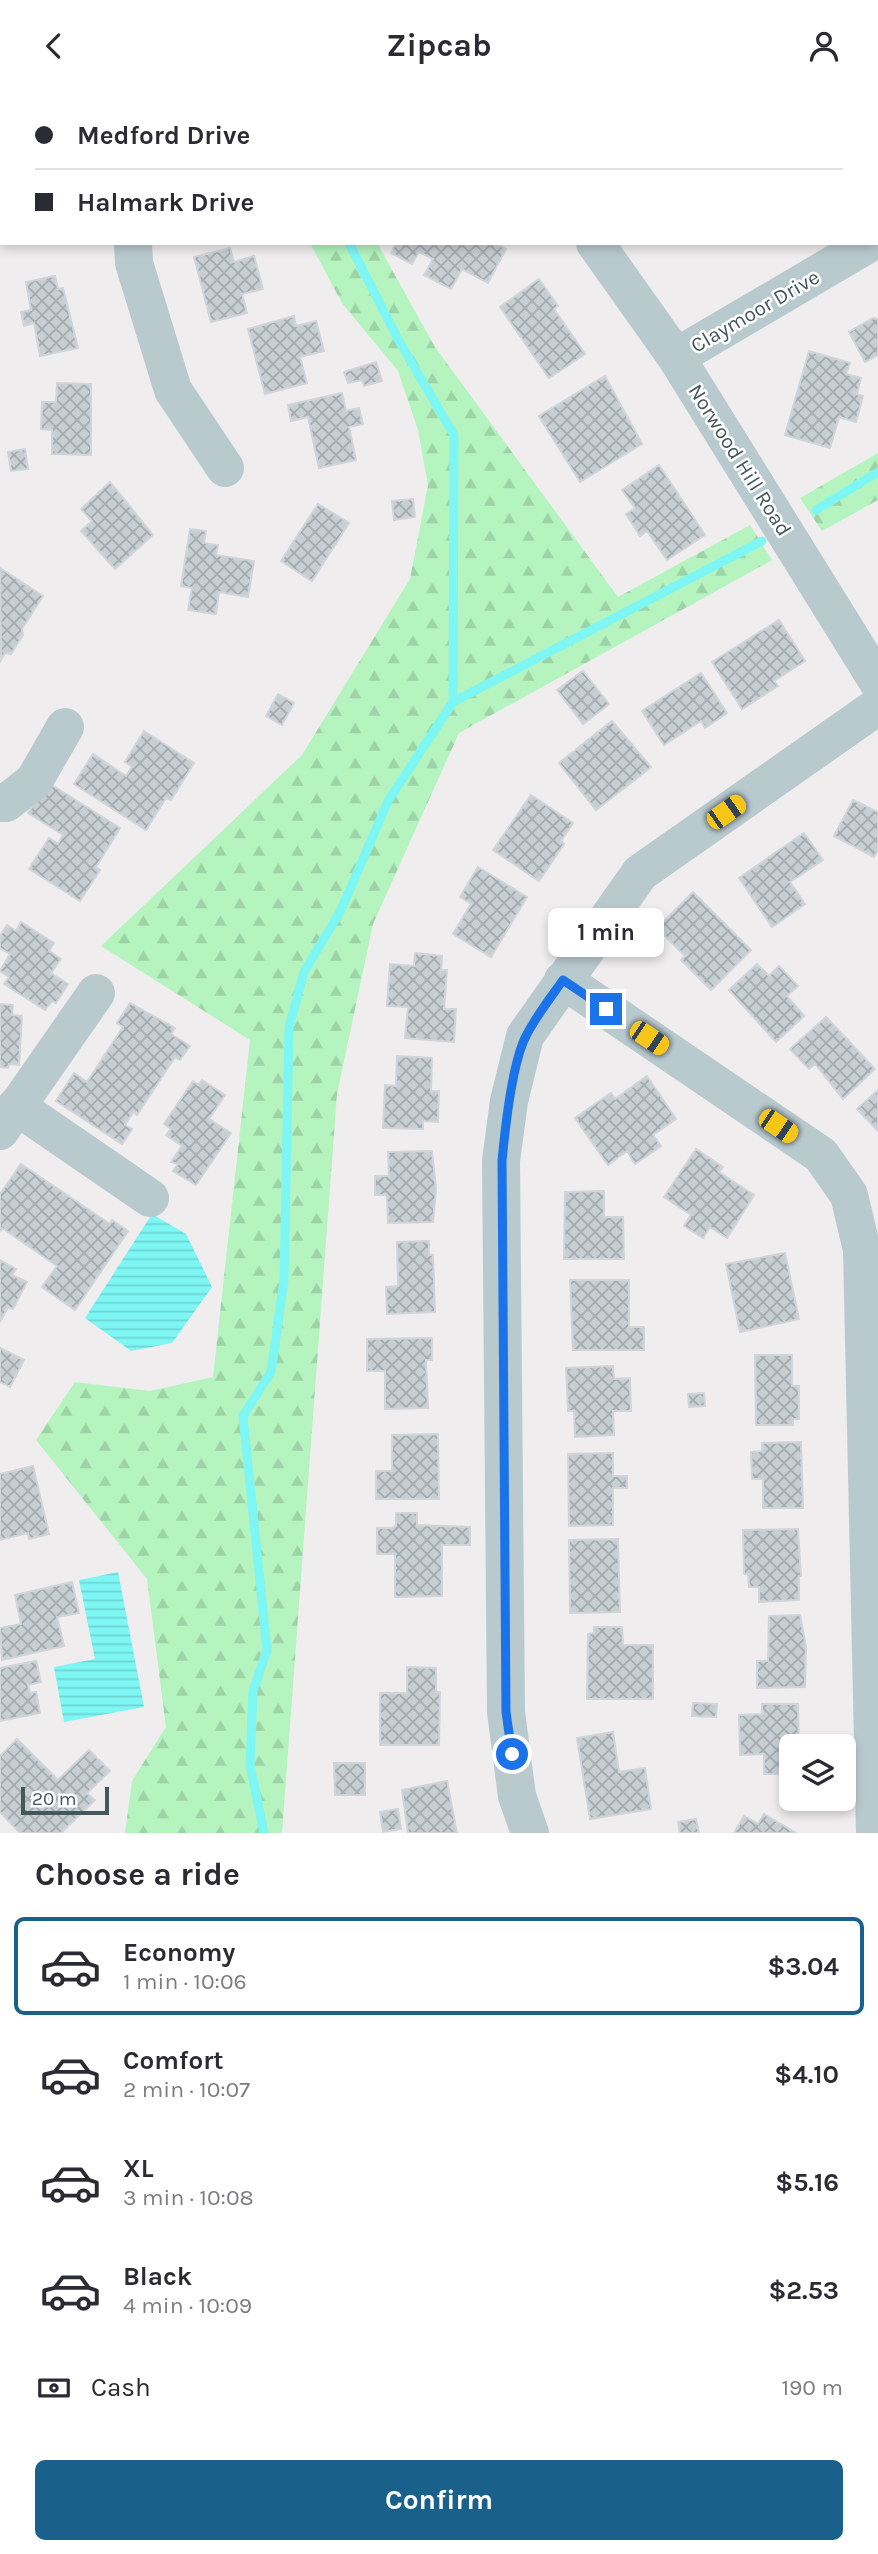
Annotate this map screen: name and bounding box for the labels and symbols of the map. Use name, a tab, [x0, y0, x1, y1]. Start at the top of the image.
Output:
street label: Claymoor Drive	[687, 265, 823, 357]
street label: Norwood Hill Road	[684, 380, 796, 540]
car	[703, 791, 750, 833]
callout: 1 min	[548, 907, 664, 957]
route end	[590, 993, 622, 1025]
car	[626, 1018, 673, 1058]
car	[755, 1106, 802, 1146]
route start	[496, 1738, 528, 1770]
scale bar	[21, 1784, 108, 1816]

